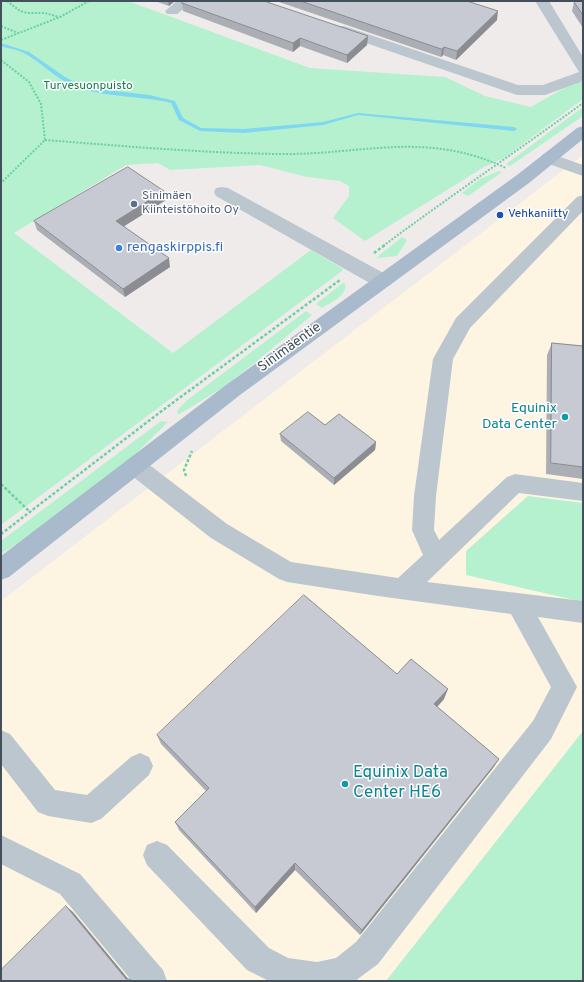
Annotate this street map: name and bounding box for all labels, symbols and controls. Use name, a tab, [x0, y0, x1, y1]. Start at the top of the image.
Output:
park label: Turvesuonpuisto	[43, 80, 133, 94]
place label: Sinimäen Kiinteistöhoito Oy	[142, 190, 239, 218]
marker: Sinimäen Kiinteistöhoito Oy	[129, 199, 139, 209]
place label: Vehkaniitty	[508, 208, 568, 222]
marker: Vehkaniitty	[495, 210, 505, 220]
place label: rengaskirppis.fi	[127, 240, 223, 256]
marker: rengaskirppis.fi	[114, 243, 124, 253]
street label: Sinimäentie	[255, 319, 325, 377]
place label: Equinix Data Center	[482, 401, 557, 434]
marker: Equinix Data Center	[560, 412, 570, 422]
place label: Equinix Data Center HE6	[353, 764, 448, 804]
marker: Equinix Data Center HE6	[340, 779, 350, 789]

